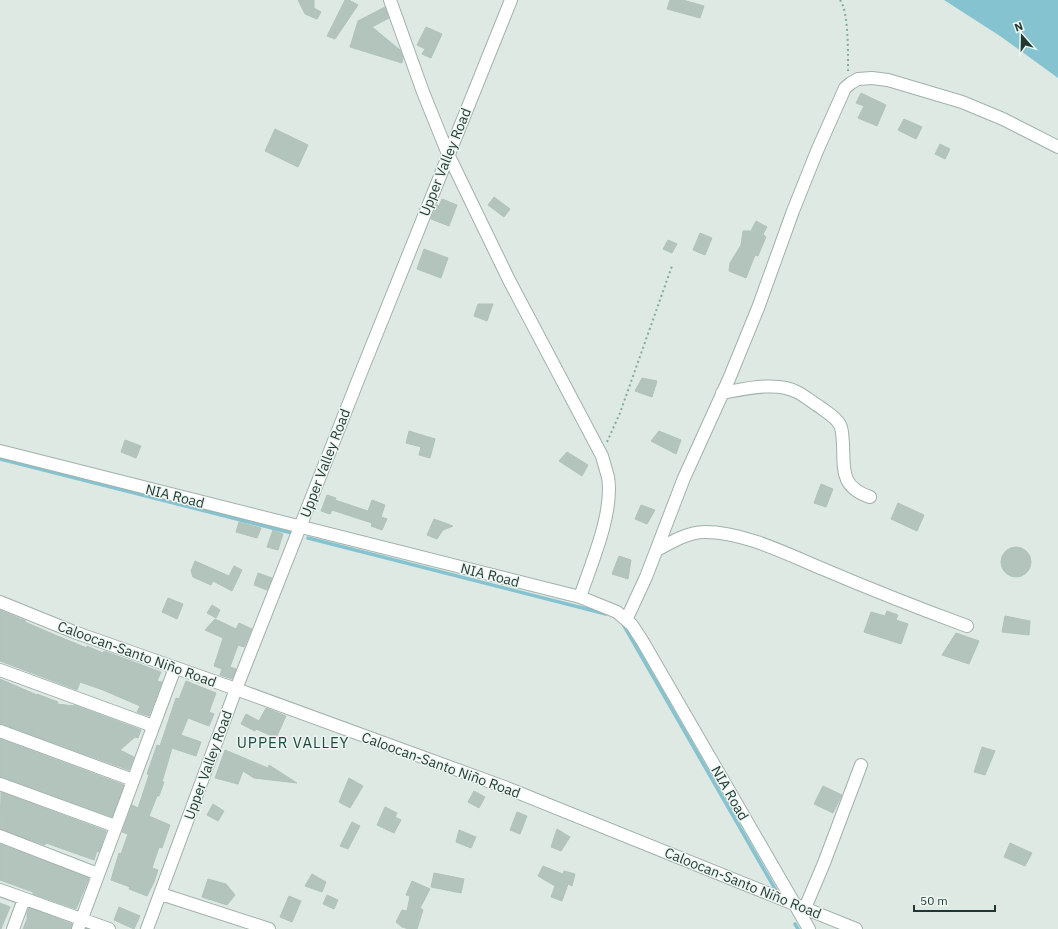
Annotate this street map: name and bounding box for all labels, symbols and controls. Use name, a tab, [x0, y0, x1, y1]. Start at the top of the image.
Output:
north arrow	[1002, 16, 1042, 56]
text: N	[1012, 19, 1025, 35]
street label: Upper Valley Road	[415, 105, 475, 219]
street label: Upper Valley Road	[296, 406, 354, 520]
street label: NIA Road	[144, 480, 206, 512]
street label: NIA Road	[459, 559, 521, 591]
street label: Caloocan-Santo Niño Road	[55, 617, 219, 691]
street label: Upper Valley Road	[180, 708, 236, 822]
street label: Caloocan-Santo Niño Road	[359, 728, 523, 802]
district label: UPPER VALLEY	[237, 733, 349, 752]
street label: NIA Road	[707, 763, 753, 823]
street label: Caloocan-Santo Niño Road	[662, 843, 824, 923]
scale bar	[914, 887, 995, 913]
text: 50 m	[920, 893, 948, 908]

